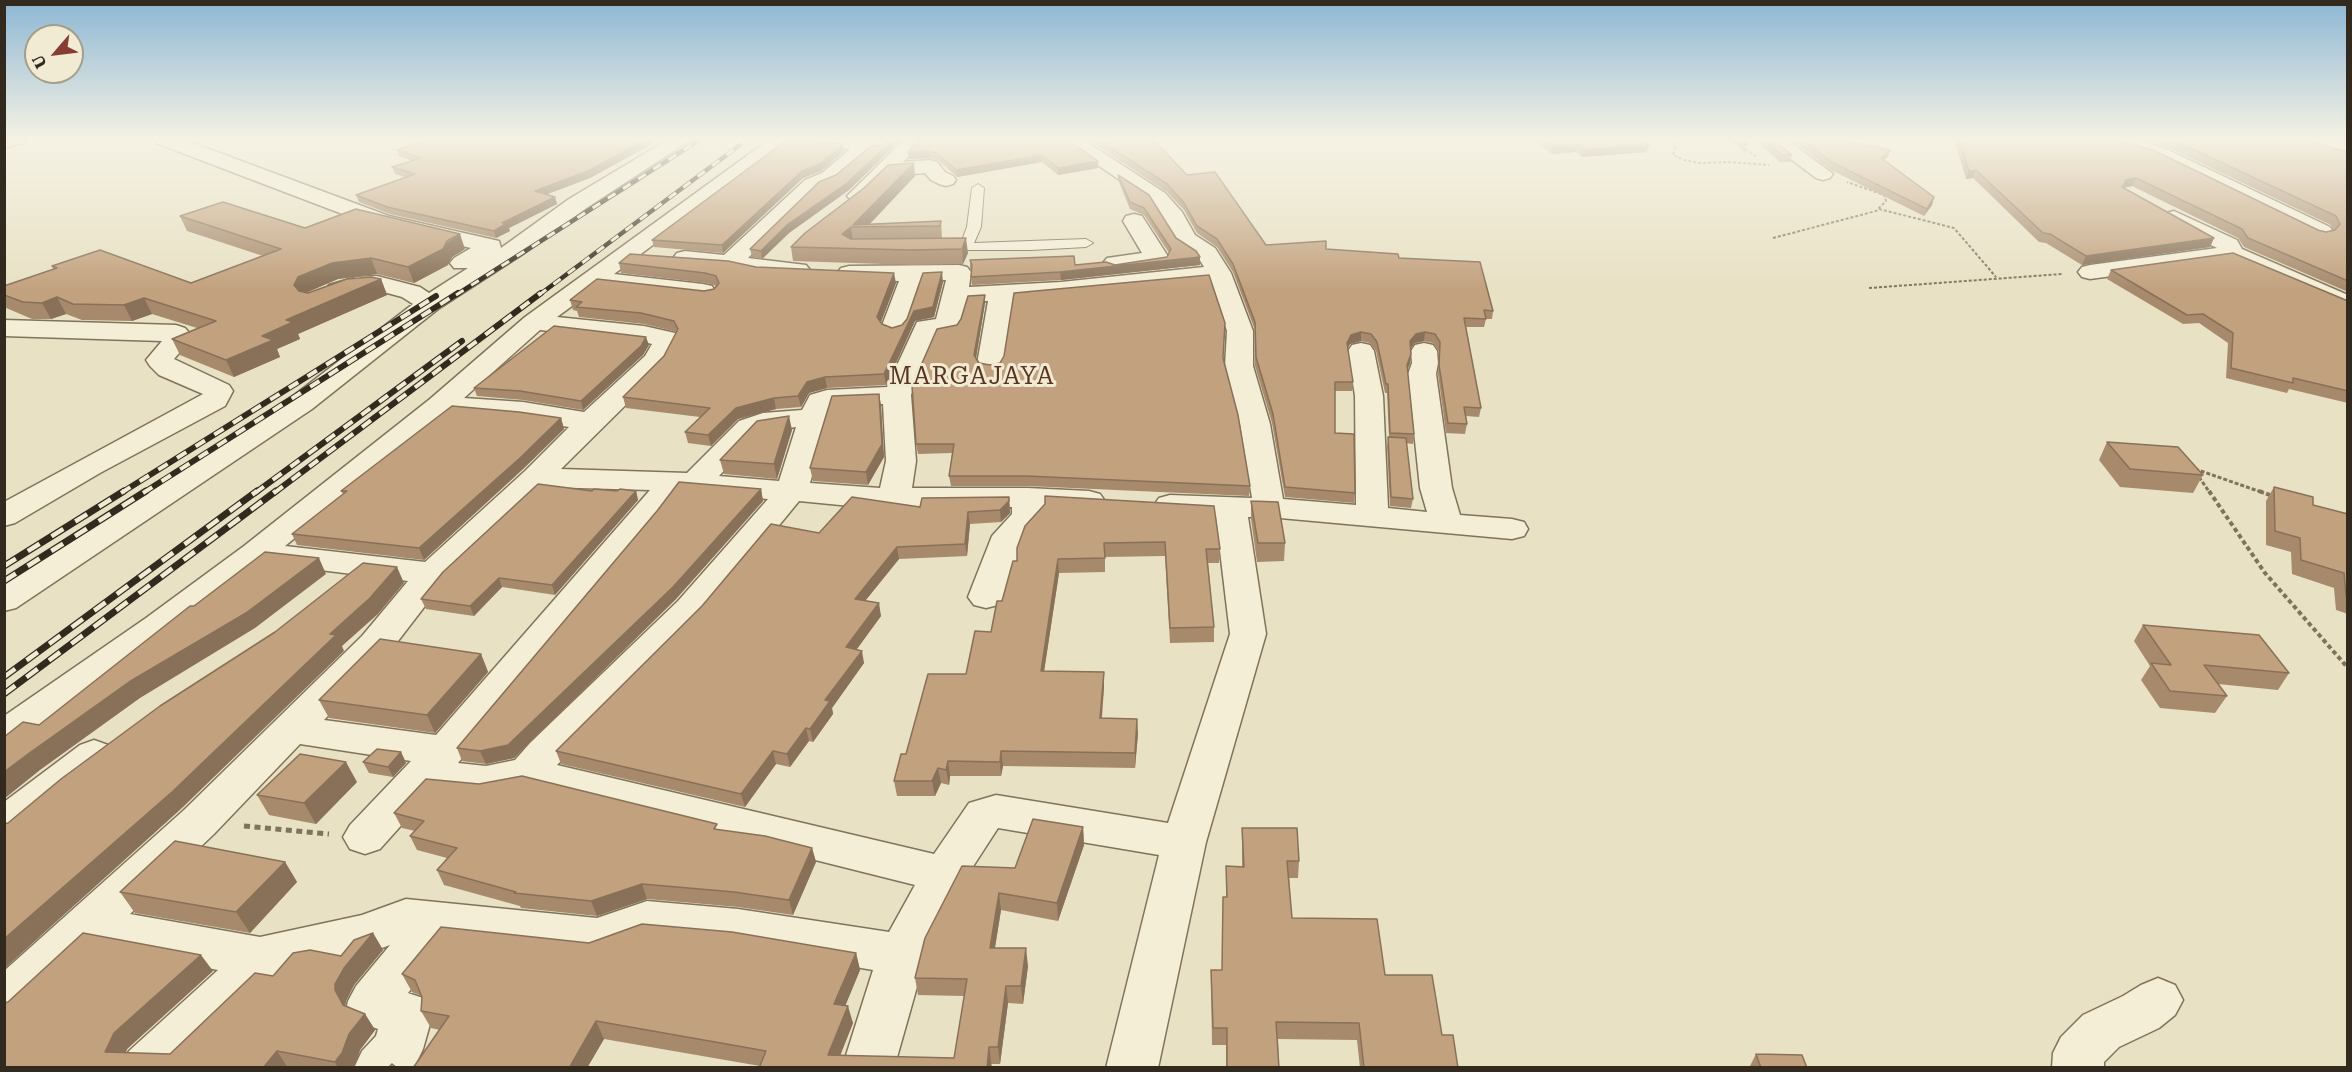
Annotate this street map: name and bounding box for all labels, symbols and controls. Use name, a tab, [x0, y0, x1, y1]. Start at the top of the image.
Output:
north arrow	[24, 24, 84, 84]
text: U	[28, 52, 51, 72]
district label: MARGAJAYA	[889, 363, 1055, 391]

